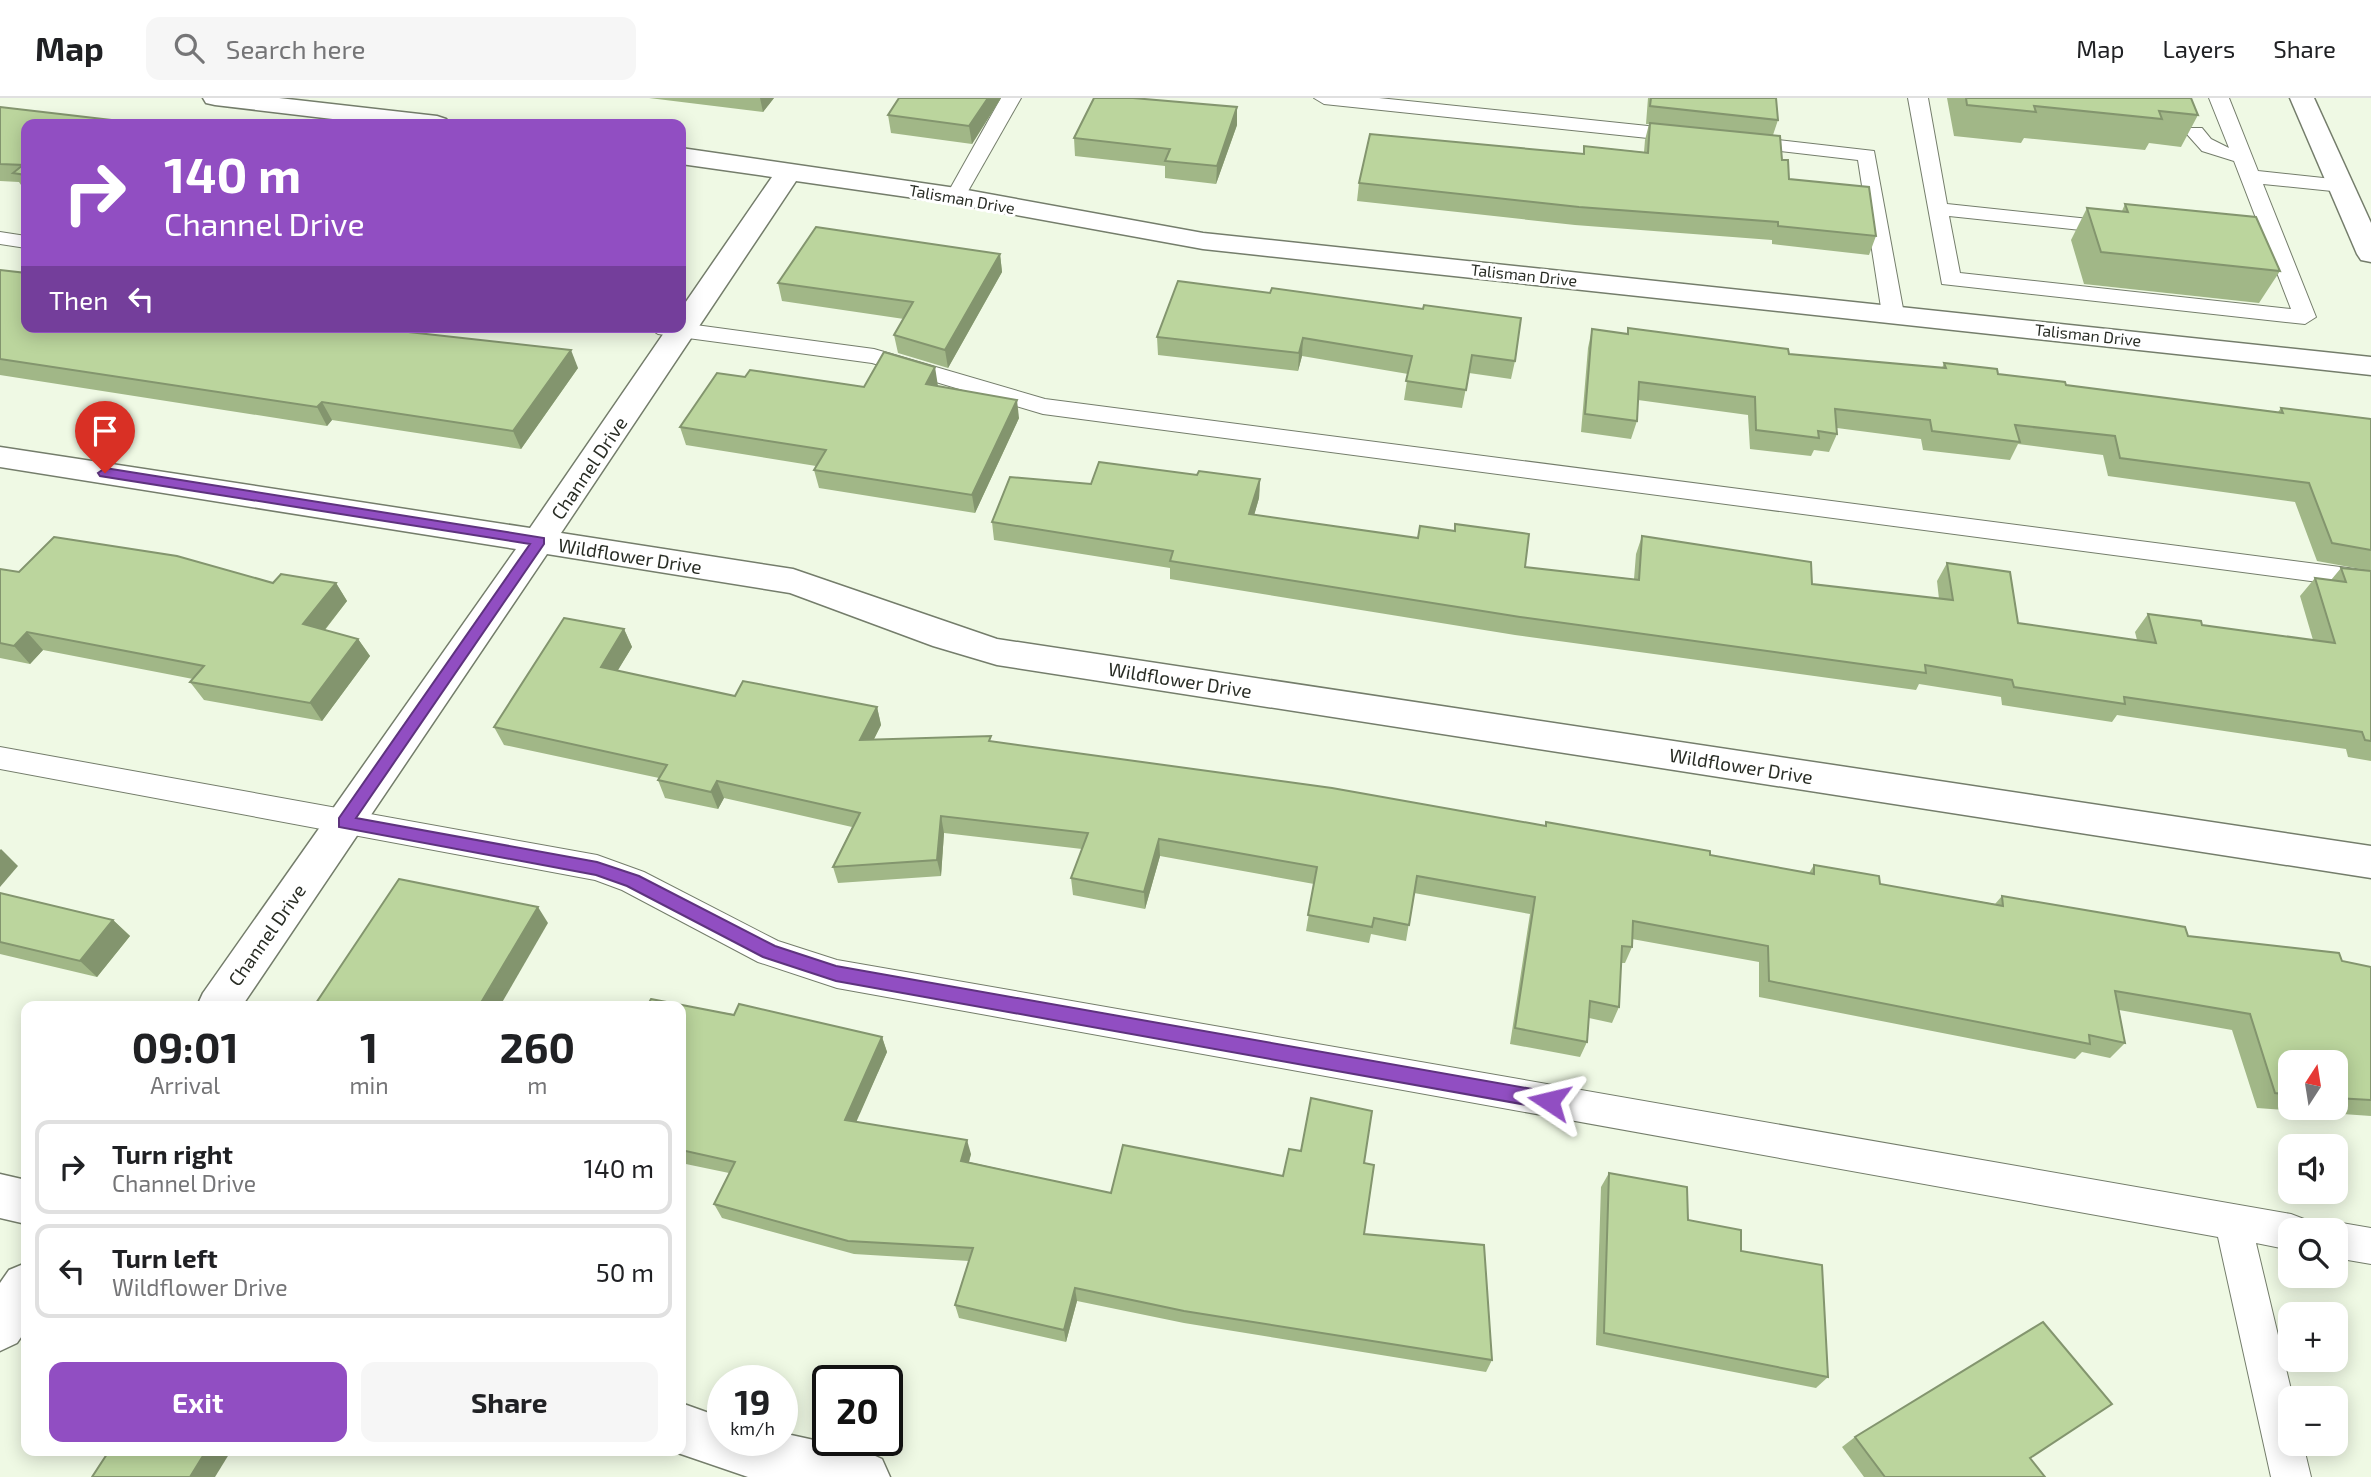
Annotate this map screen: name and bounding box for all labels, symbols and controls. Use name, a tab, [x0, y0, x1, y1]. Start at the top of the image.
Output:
search box	[146, 17, 636, 80]
text: Map	[35, 28, 104, 68]
icon: search	[170, 29, 208, 67]
text: Search here	[226, 33, 365, 64]
text: Map	[2076, 34, 2124, 63]
text: Layers	[2162, 34, 2235, 63]
text: Share	[2273, 34, 2336, 63]
text: 140 m	[164, 144, 301, 203]
icon: right	[49, 147, 140, 238]
street label: Talisman Drive	[908, 180, 1016, 217]
text: Channel Drive	[164, 204, 365, 242]
street label: Talisman Drive	[1470, 259, 1578, 290]
icon: left	[122, 280, 160, 318]
text: Then	[49, 284, 108, 315]
street label: Talisman Drive	[2034, 319, 2142, 350]
pin	[75, 401, 135, 473]
icon: arrive	[86, 412, 124, 450]
street label: Channel Drive	[546, 412, 631, 524]
street label: Wildflower Drive	[557, 533, 704, 578]
street label: Wildflower Drive	[1107, 657, 1254, 702]
street label: Wildflower Drive	[1668, 743, 1815, 788]
street label: Channel Drive	[223, 879, 310, 990]
text: 09:01	[132, 1021, 239, 1071]
text: 1	[360, 1021, 378, 1071]
text: 260	[499, 1021, 575, 1071]
north arrow	[2278, 1050, 2348, 1120]
map controls	[2278, 1050, 2348, 1456]
position arrow	[1512, 1064, 1586, 1138]
text: Arrival	[150, 1071, 220, 1099]
text: min	[349, 1071, 389, 1099]
text: m	[527, 1071, 547, 1099]
button: sound	[2278, 1134, 2348, 1204]
text: Turn right	[112, 1138, 233, 1169]
icon: right	[53, 1148, 91, 1186]
text: 140 m	[583, 1152, 654, 1183]
text: Channel Drive	[112, 1169, 256, 1197]
button: search	[2278, 1218, 2348, 1288]
text: Turn left	[112, 1242, 218, 1273]
icon: left	[53, 1252, 91, 1290]
text: 50 m	[596, 1256, 654, 1287]
text: Wildflower Drive	[112, 1273, 288, 1301]
button: +	[2278, 1302, 2348, 1372]
button: Exit	[49, 1362, 347, 1442]
button: Share	[361, 1362, 658, 1442]
speed limit sign: 20	[812, 1365, 903, 1456]
text: 19	[735, 1380, 770, 1422]
button: −	[2278, 1386, 2348, 1456]
text: km/h	[730, 1417, 775, 1439]

